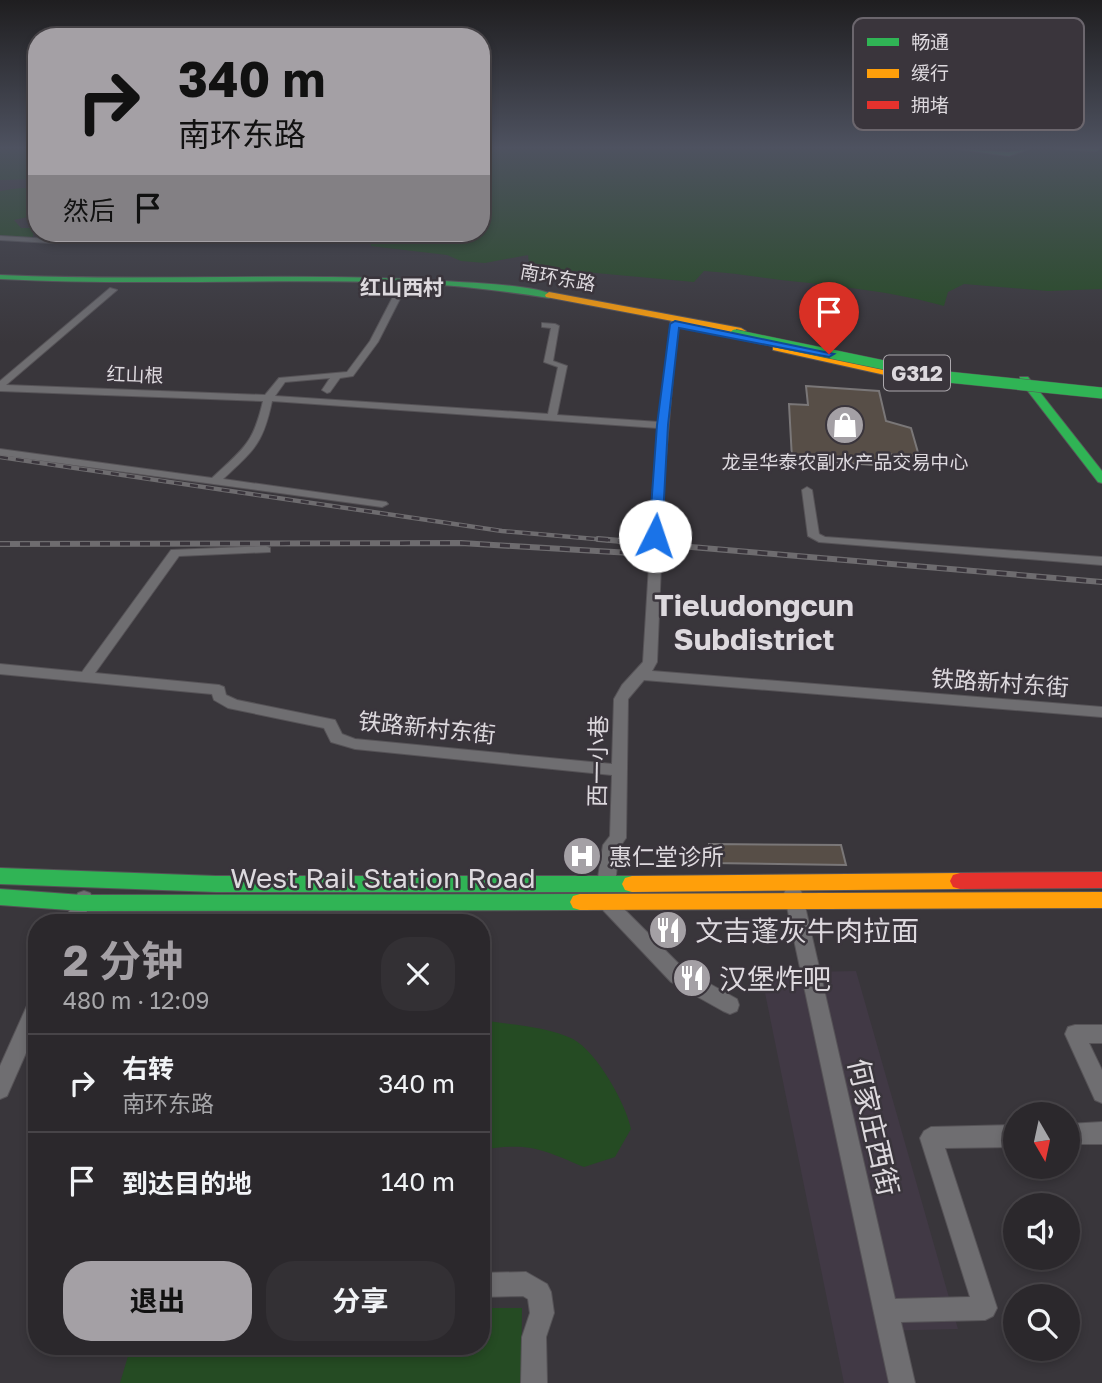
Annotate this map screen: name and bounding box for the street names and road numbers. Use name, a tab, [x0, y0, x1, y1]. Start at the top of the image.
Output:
street label: 南环东路	[519, 259, 597, 295]
road number: G312	[884, 356, 950, 390]
street label: 红山根	[106, 362, 164, 386]
street label: 铁路新村东街	[930, 663, 1070, 701]
street label: 铁路新村东街	[357, 706, 497, 748]
street label: 西一小巷	[582, 715, 612, 807]
street label: West Rail Station Road	[230, 861, 536, 894]
street label: 何家庄西街	[842, 1055, 906, 1199]

